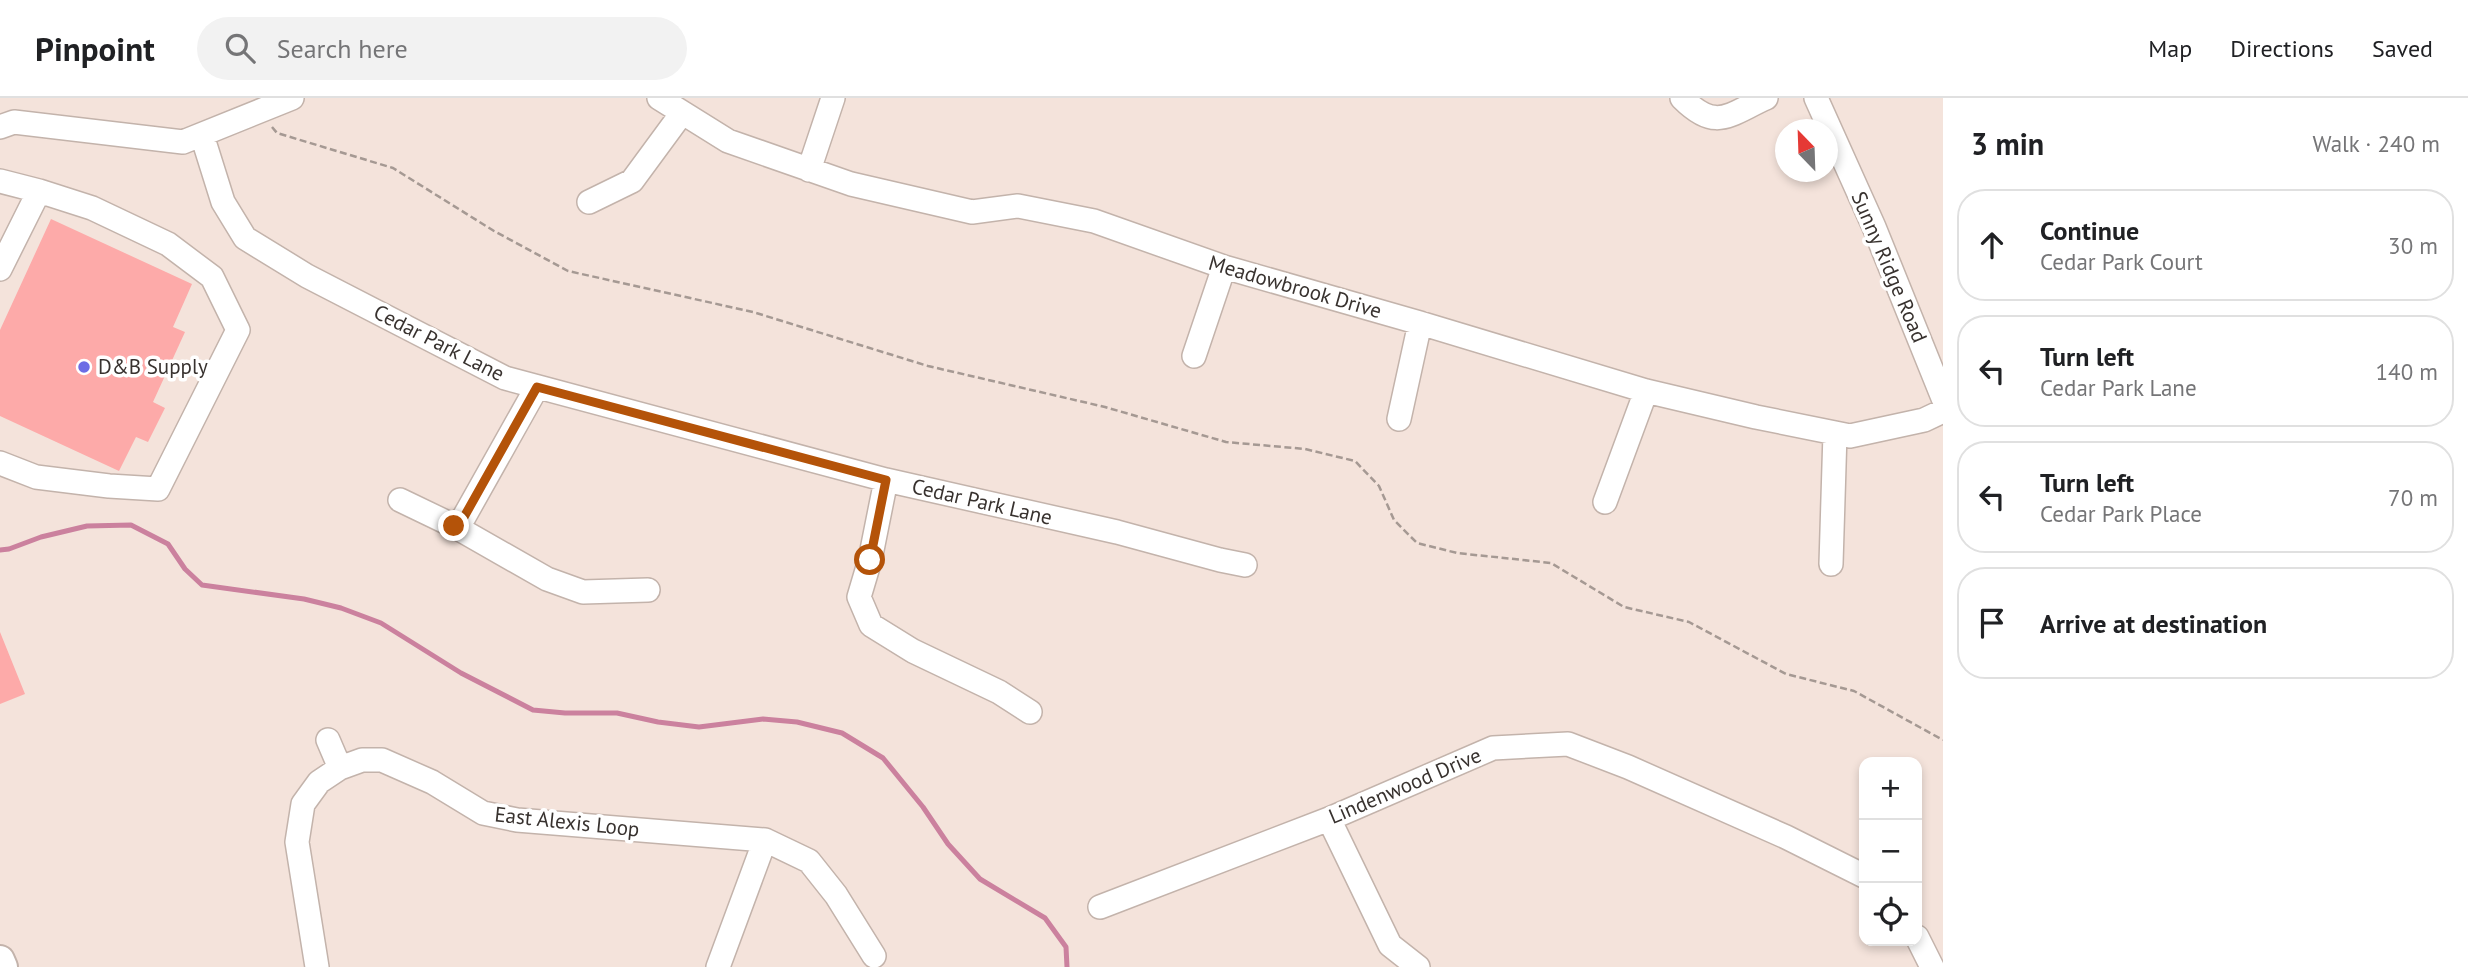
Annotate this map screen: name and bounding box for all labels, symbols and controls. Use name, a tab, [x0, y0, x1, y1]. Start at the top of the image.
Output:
search box	[197, 17, 687, 80]
text: Pinpoint	[35, 27, 155, 70]
icon: search	[221, 29, 259, 67]
text: Search here	[277, 32, 408, 65]
text: Map	[2148, 33, 2192, 64]
text: Directions	[2230, 33, 2334, 64]
text: Saved	[2372, 33, 2433, 64]
north arrow	[1775, 119, 1838, 182]
text: 3 min	[1971, 124, 2044, 163]
text: Walk · 240 m	[2313, 129, 2440, 158]
street label: Sunny Ridge Road	[1845, 187, 1933, 346]
text: Continue	[2040, 214, 2139, 247]
icon: ahead	[1973, 226, 2011, 264]
text: 30 m	[2388, 231, 2438, 260]
text: Cedar Park Court	[2040, 247, 2203, 276]
street label: Meadowbrook Drive	[1206, 249, 1385, 324]
street label: Cedar Park Lane	[369, 298, 509, 387]
text: Turn left	[2040, 340, 2134, 373]
icon: left	[1973, 352, 2011, 390]
place label: D&B Supply	[98, 353, 208, 380]
text: 140 m	[2376, 357, 2438, 386]
marker: D&B Supply	[76, 359, 92, 375]
text: Cedar Park Lane	[2040, 373, 2197, 402]
text: Turn left	[2040, 466, 2134, 499]
street label: Cedar Park Lane	[909, 472, 1055, 531]
icon: left	[1973, 478, 2011, 516]
text: 70 m	[2388, 483, 2438, 512]
text: Cedar Park Place	[2040, 499, 2202, 528]
route end	[438, 510, 469, 541]
route start	[854, 544, 885, 575]
icon: arrive	[1973, 604, 2011, 642]
text: Arrive at destination	[2040, 607, 2267, 640]
street label: Lindenwood Drive	[1324, 741, 1485, 830]
map controls	[1859, 757, 1922, 946]
button: +	[1859, 757, 1922, 820]
street label: East Alexis Loop	[493, 800, 641, 843]
button: −	[1859, 820, 1922, 883]
button: locate	[1859, 883, 1922, 946]

